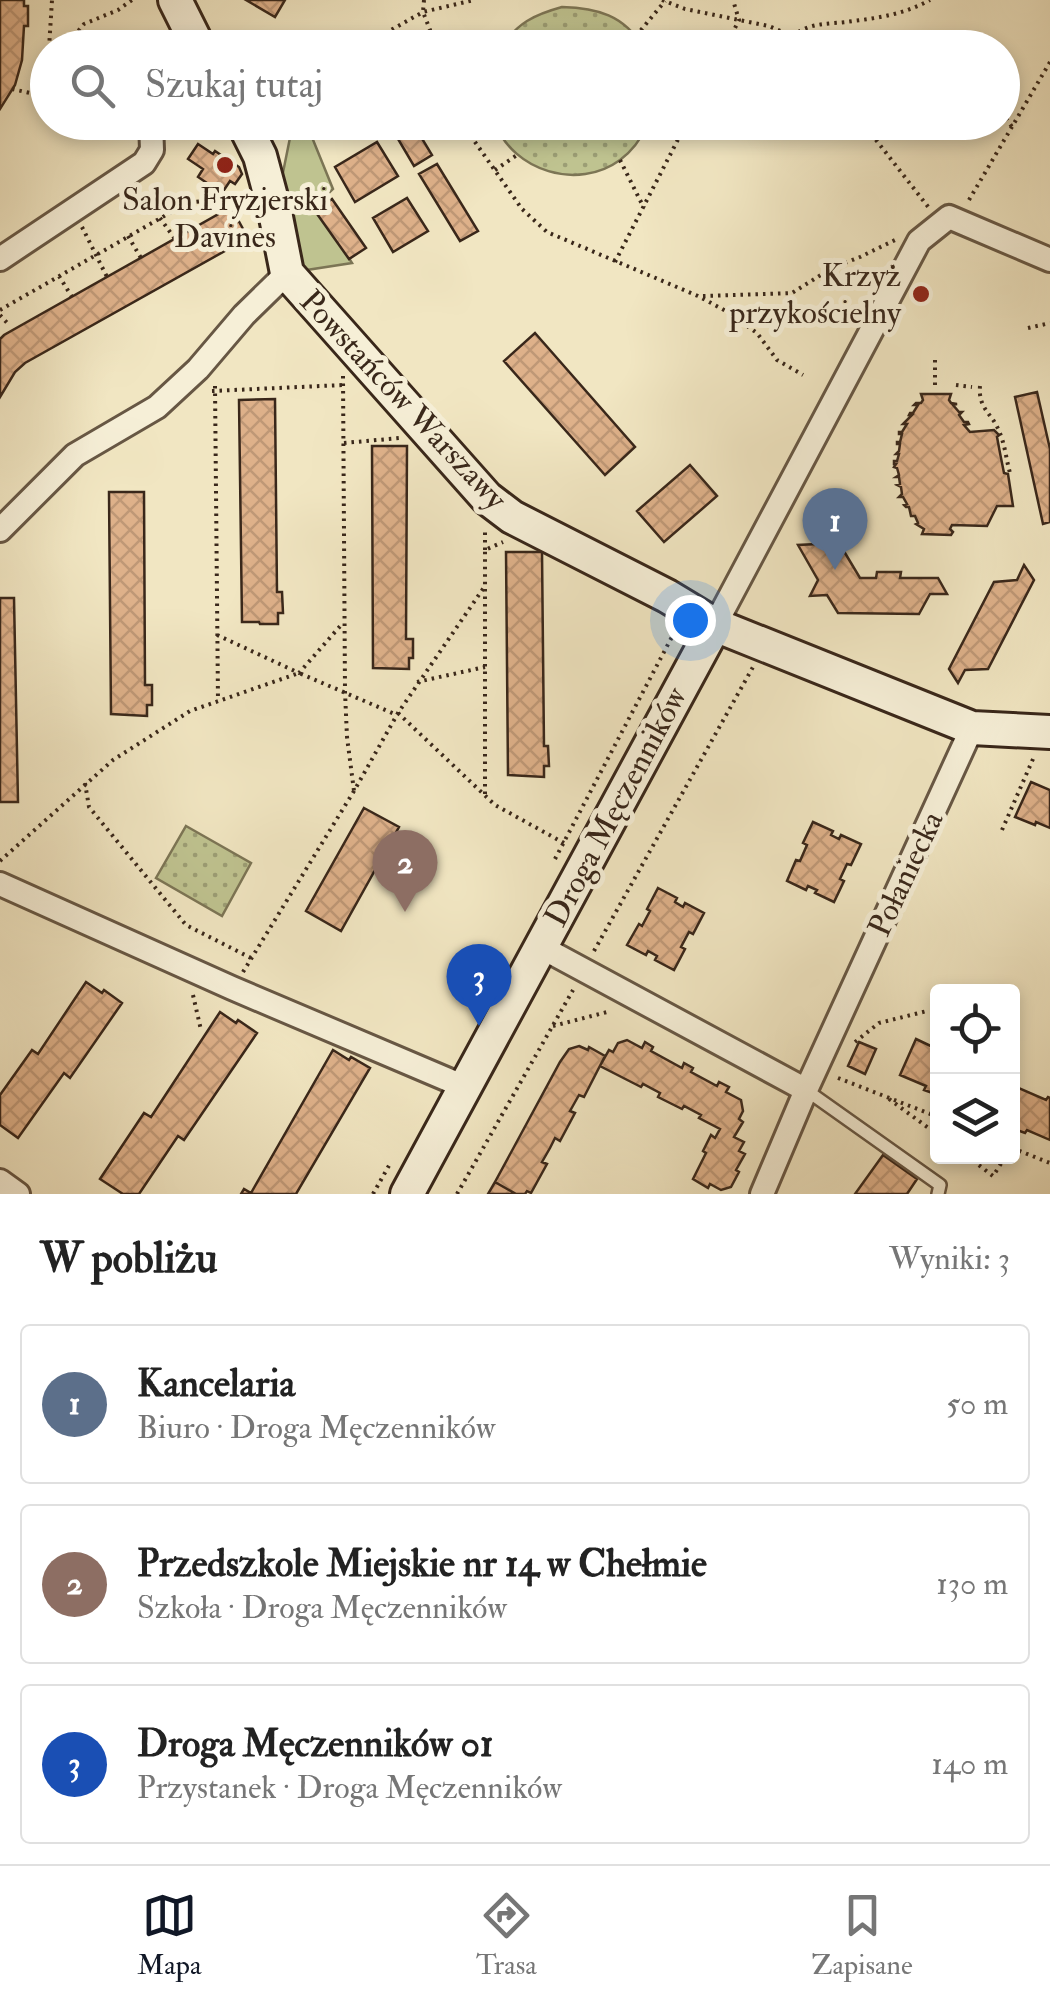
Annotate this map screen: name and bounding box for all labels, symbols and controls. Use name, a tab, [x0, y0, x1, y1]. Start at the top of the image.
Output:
search box	[30, 30, 1020, 140]
icon: search	[65, 58, 120, 113]
text: Szukaj tutaj	[145, 61, 323, 109]
marker: Salon Fryzjerski Davines	[214, 154, 236, 176]
place label: Salon Fryzjerski Davines	[122, 180, 328, 257]
place label: Krzyż przykościelny	[728, 256, 902, 333]
street label: Powstańców Warszawy	[291, 282, 516, 519]
marker: Krzyż przykościelny	[910, 283, 932, 305]
pin: 1	[802, 488, 868, 570]
your location	[665, 595, 716, 646]
street label: Droga Męczenników	[536, 679, 697, 934]
street label: Połaniecka	[860, 804, 953, 943]
pin: 2	[372, 830, 438, 912]
pin: 3	[446, 944, 512, 1026]
map controls	[930, 984, 1020, 1164]
button: locate	[930, 984, 1020, 1074]
button: layers	[930, 1074, 1020, 1164]
text: W pobliżu	[40, 1233, 217, 1285]
text: Wyniki: 3	[889, 1239, 1010, 1279]
text: Kancelaria	[137, 1360, 295, 1408]
text: 1	[69, 1384, 80, 1424]
text: 50 m	[946, 1384, 1008, 1424]
text: Biuro · Droga Męczenników	[137, 1408, 495, 1448]
text: Przedszkole Miejskie nr 14 w Chełmie	[137, 1540, 707, 1588]
text: 2	[66, 1564, 83, 1604]
text: 130 m	[936, 1564, 1008, 1604]
text: Szkoła · Droga Męczenników	[137, 1588, 507, 1628]
text: Droga Męczenników 01	[137, 1720, 493, 1768]
text: 3	[68, 1744, 81, 1784]
text: 140 m	[931, 1744, 1008, 1784]
text: Przystanek · Droga Męczenników	[137, 1768, 562, 1808]
tab: Mapa	[137, 1888, 201, 1983]
tab: Trasa	[476, 1888, 537, 1983]
tab: Zapisane	[811, 1888, 913, 1983]

